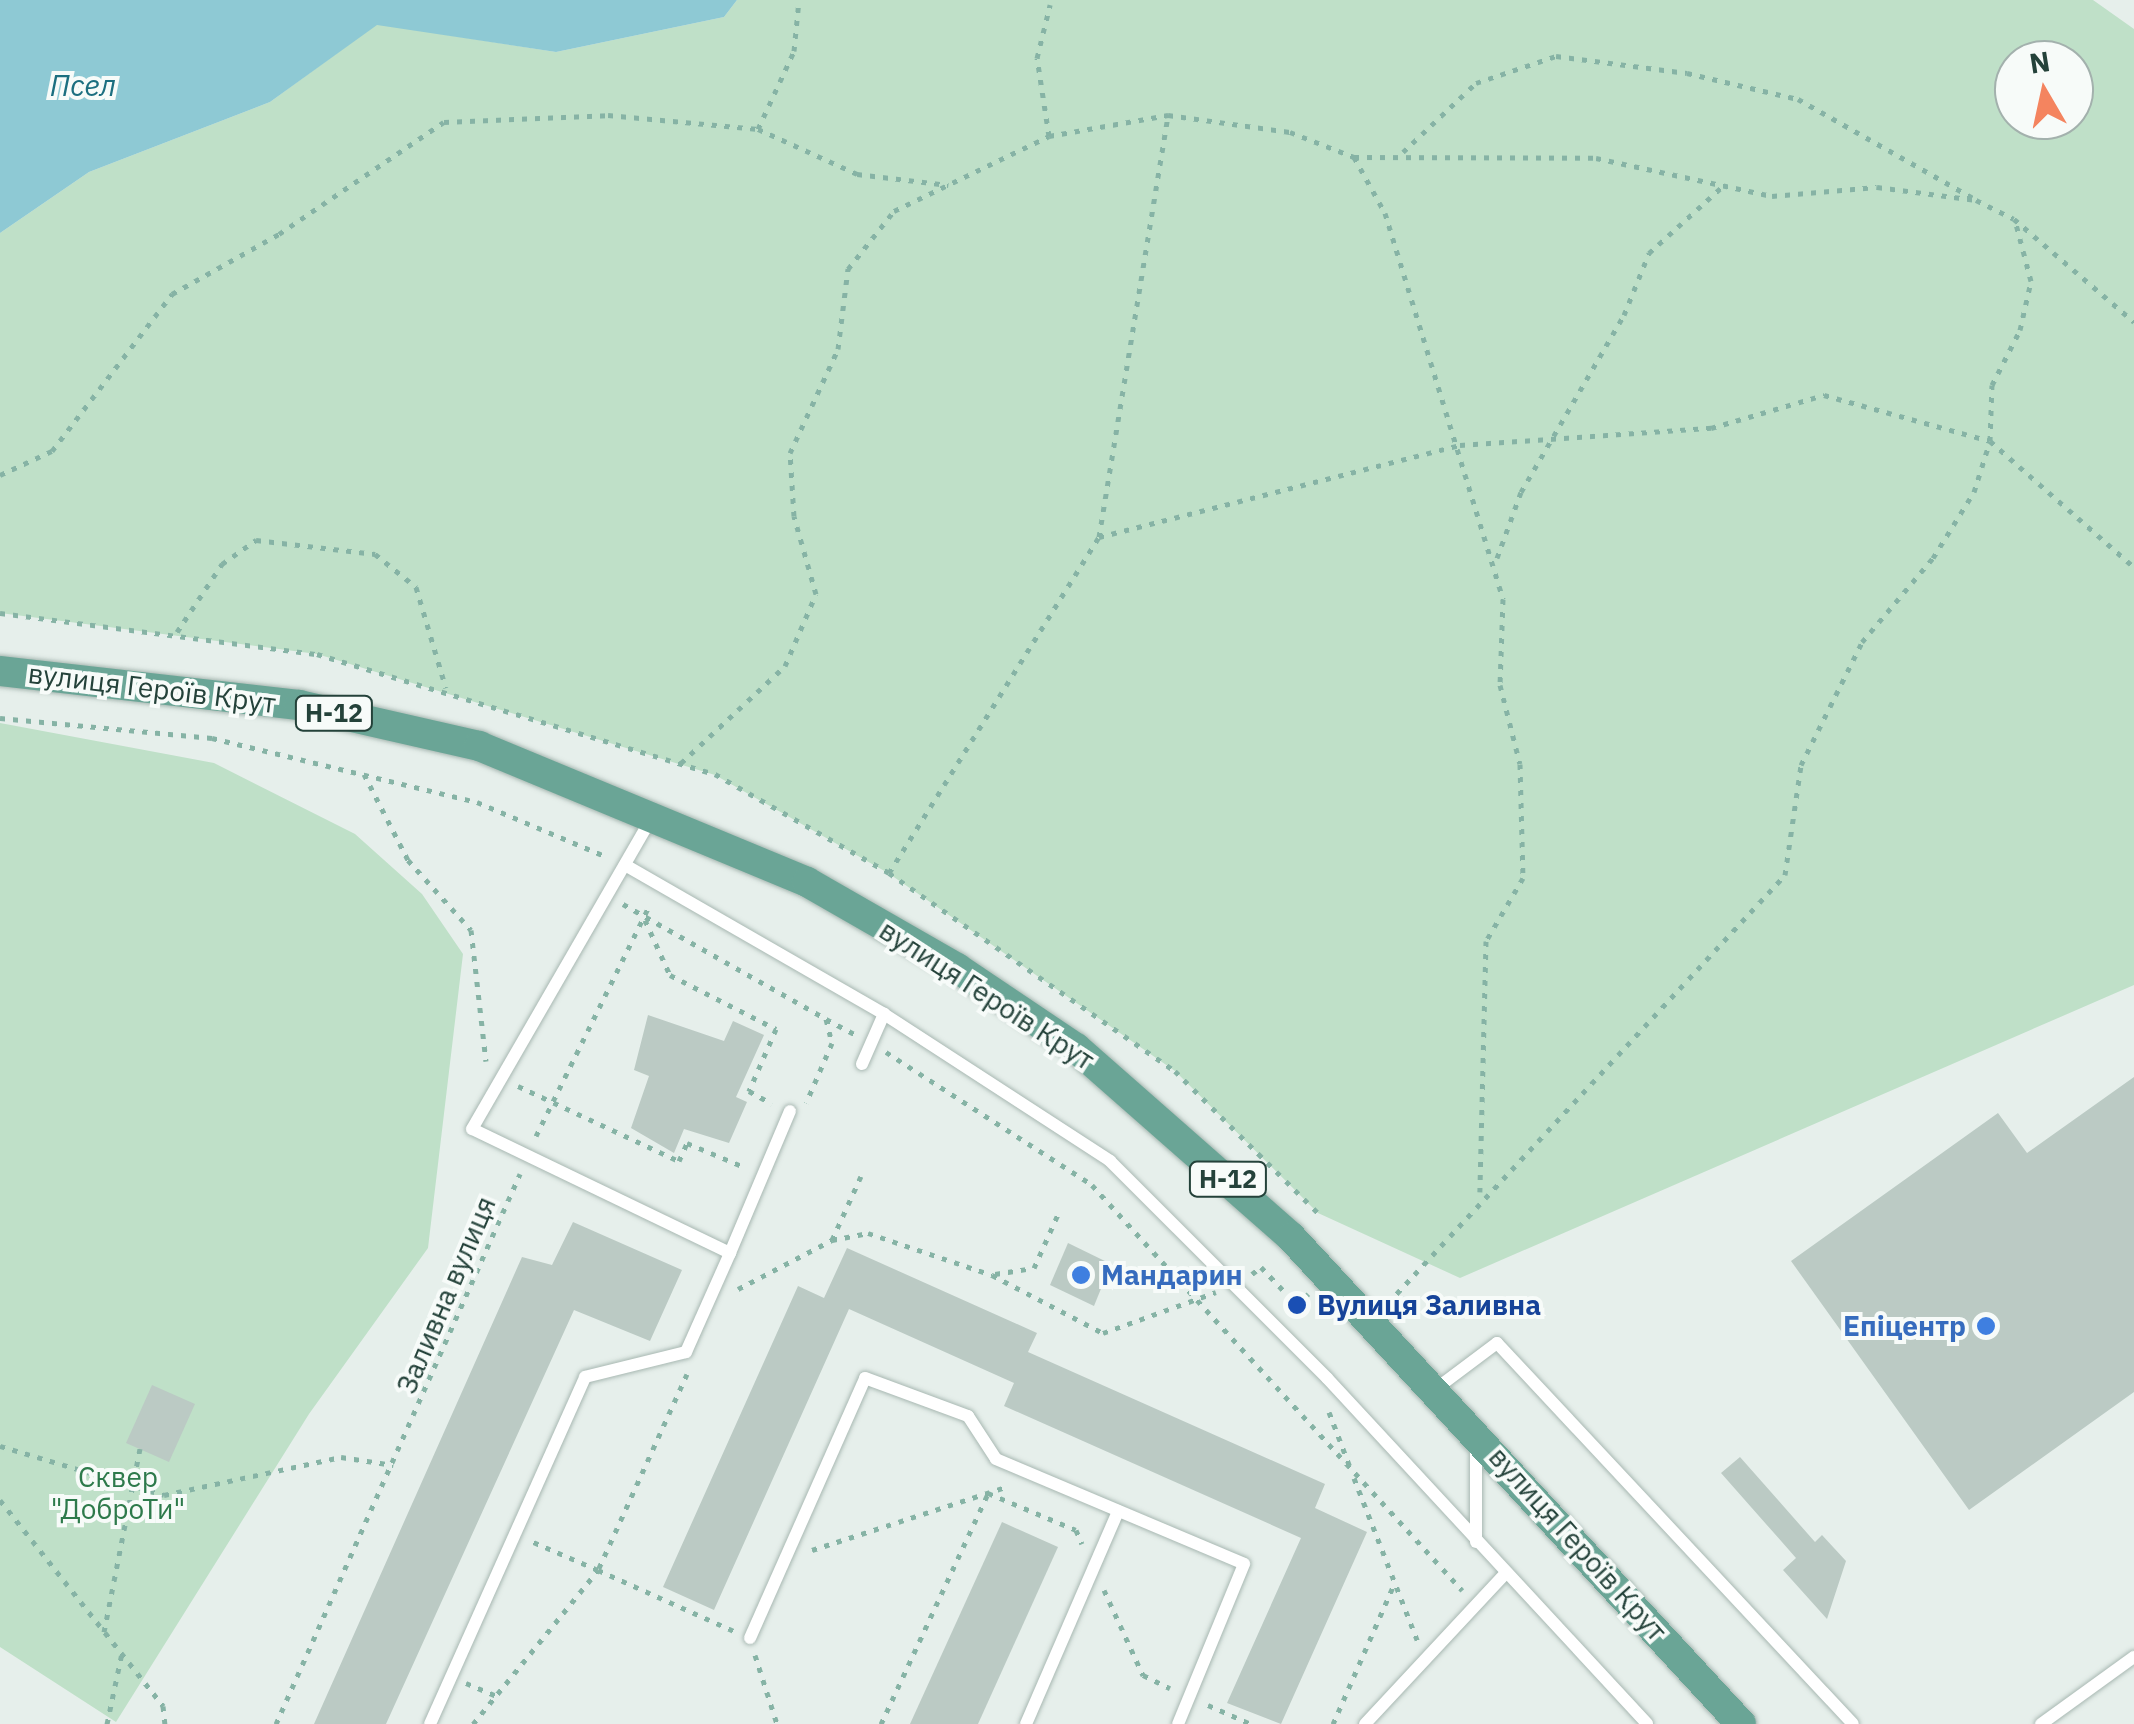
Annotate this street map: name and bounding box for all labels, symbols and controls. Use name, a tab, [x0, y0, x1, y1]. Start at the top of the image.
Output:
north arrow	[1994, 40, 2094, 140]
text: N	[2027, 42, 2052, 82]
water label: Псел	[50, 67, 116, 103]
street label: вулиця Героїв Крут	[26, 656, 278, 720]
road number: Н-12	[294, 693, 374, 733]
street label: вулиця Героїв Крут	[873, 913, 1101, 1077]
road number: Н-12	[1188, 1159, 1268, 1199]
street label: Заливна вулиця	[389, 1191, 503, 1399]
place label: Мандарин	[1101, 1258, 1243, 1292]
marker: Мандарин	[1070, 1264, 1092, 1286]
place label: Вулиця Заливна	[1317, 1288, 1541, 1322]
marker: Вулиця Заливна	[1286, 1294, 1308, 1316]
place label: Епіцентр	[1843, 1309, 1966, 1343]
marker: Епіцентр	[1975, 1315, 1997, 1337]
street label: вулиця Героїв Крут	[1482, 1440, 1674, 1648]
park label: Сквер "ДоброТи"	[51, 1460, 185, 1526]

